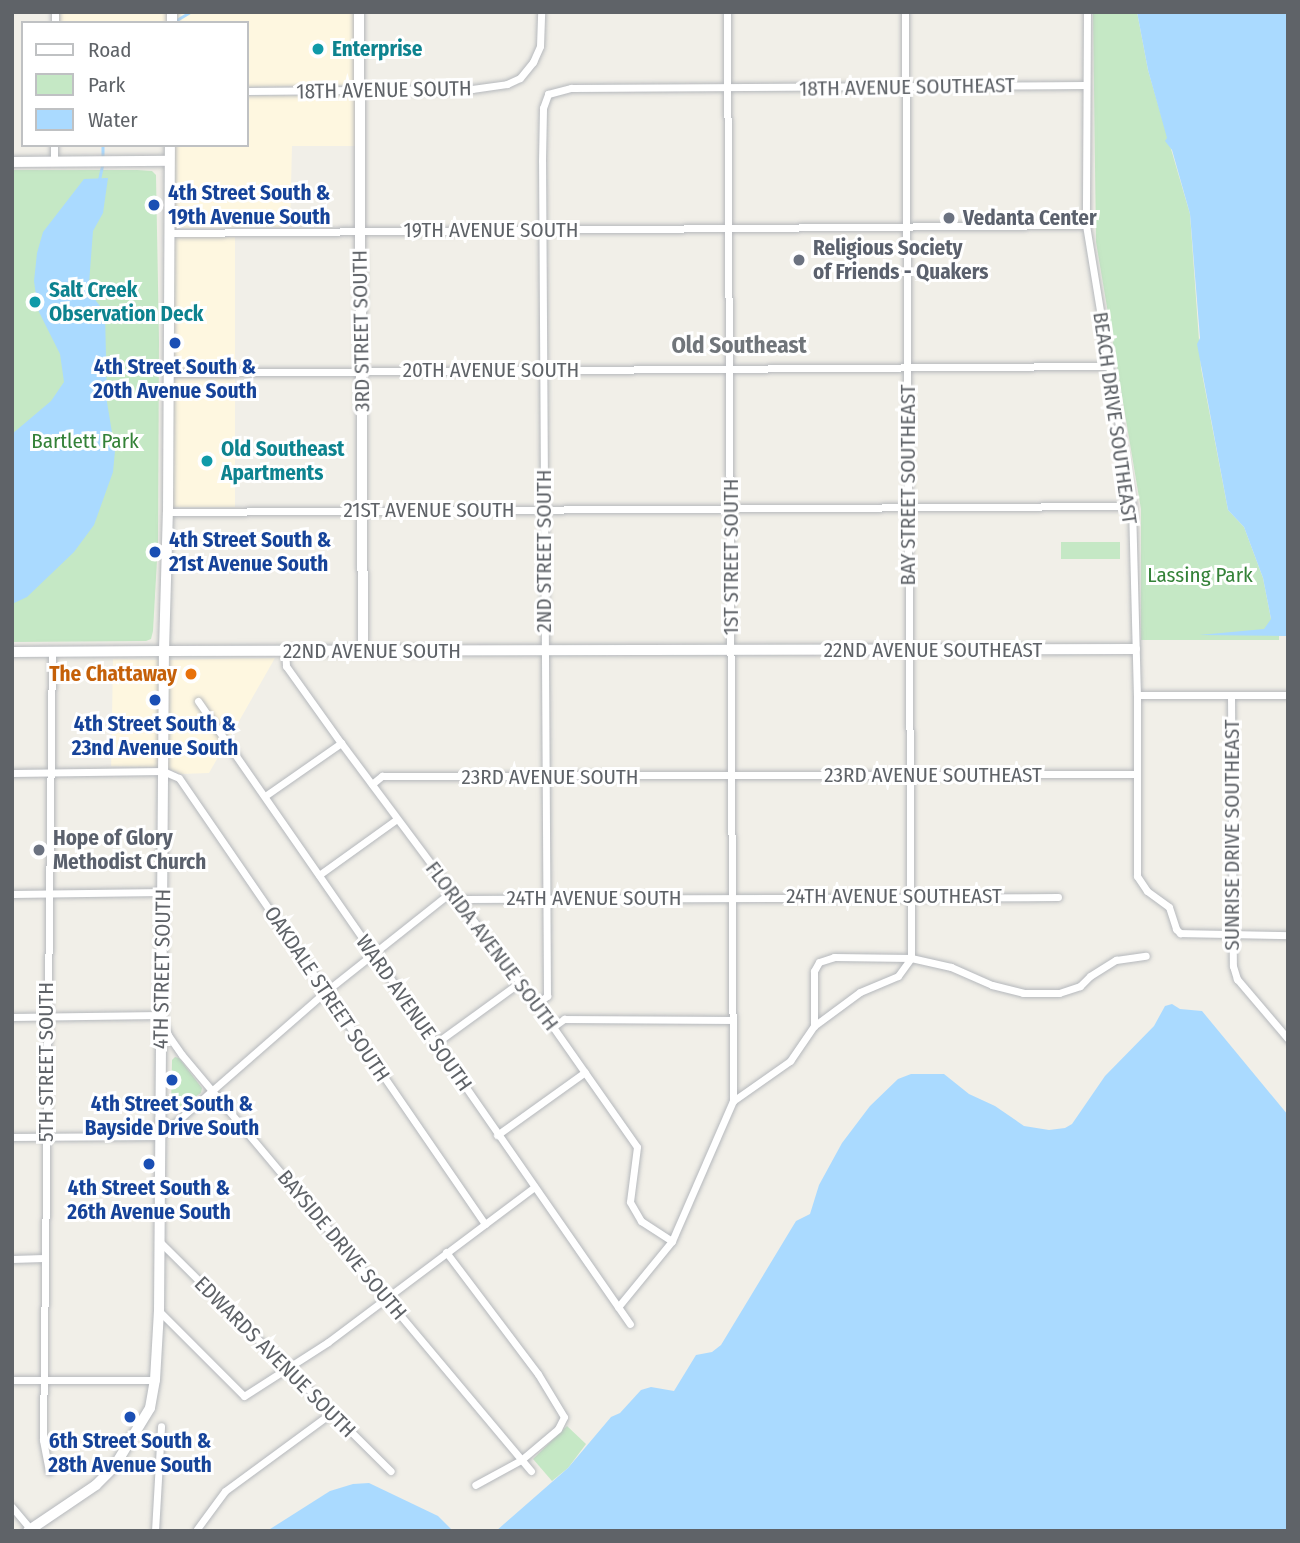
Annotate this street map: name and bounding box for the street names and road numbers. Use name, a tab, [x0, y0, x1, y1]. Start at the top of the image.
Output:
street label: 18TH AVENUE SOUTHEAST	[799, 73, 1015, 101]
street label: 18TH AVENUE SOUTH	[296, 76, 472, 104]
street label: 19TH AVENUE SOUTH	[404, 217, 578, 243]
street label: 3RD STREET SOUTH	[347, 250, 375, 412]
street label: BEACH DRIVE SOUTHEAST	[1088, 310, 1142, 526]
street label: 20TH AVENUE SOUTH	[403, 357, 579, 383]
street label: BAY STREET SOUTHEAST	[895, 384, 921, 586]
street label: 2ND STREET SOUTH	[531, 469, 557, 633]
street label: 1ST STREET SOUTH	[718, 479, 744, 635]
street label: 21ST AVENUE SOUTH	[343, 497, 515, 523]
street label: 22ND AVENUE SOUTHEAST	[824, 637, 1042, 663]
street label: 22ND AVENUE SOUTH	[283, 638, 461, 664]
street label: SUNRISE DRIVE SOUTHEAST	[1219, 719, 1245, 951]
street label: 23RD AVENUE SOUTHEAST	[824, 762, 1042, 788]
street label: 23RD AVENUE SOUTH	[462, 764, 638, 790]
street label: FLORIDA AVENUE SOUTH	[420, 856, 564, 1036]
street label: 24TH AVENUE SOUTHEAST	[786, 883, 1002, 909]
street label: 24TH AVENUE SOUTH	[507, 885, 681, 911]
street label: 4TH STREET SOUTH	[148, 889, 176, 1049]
street label: OAKDALE STREET SOUTH	[259, 902, 395, 1086]
street label: WARD AVENUE SOUTH	[351, 930, 477, 1096]
street label: 5TH STREET SOUTH	[33, 982, 59, 1142]
street label: BAYSIDE DRIVE SOUTH	[272, 1165, 412, 1325]
street label: EDWARDS AVENUE SOUTH	[189, 1271, 361, 1443]

